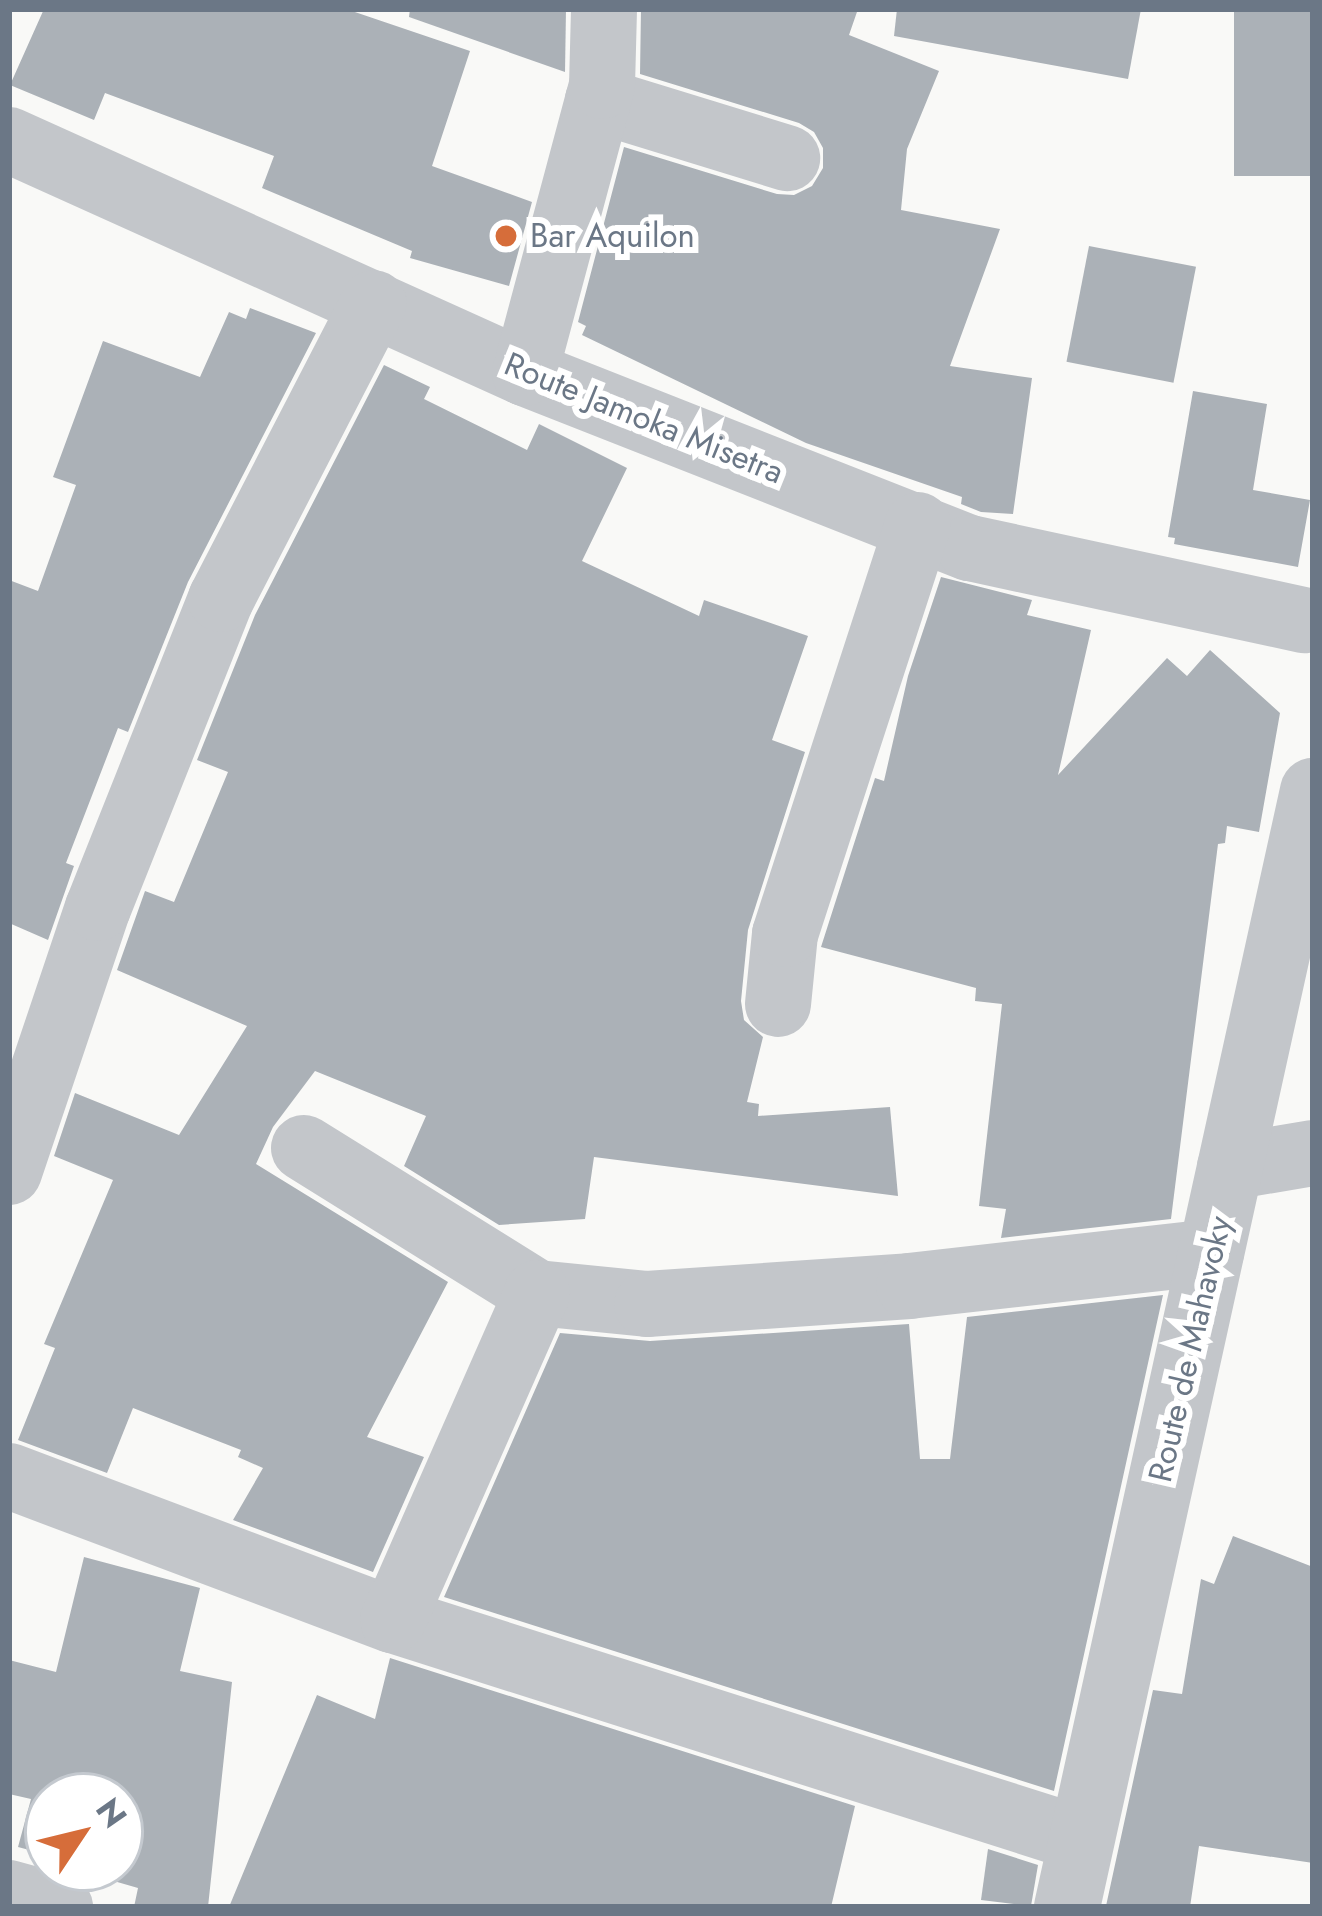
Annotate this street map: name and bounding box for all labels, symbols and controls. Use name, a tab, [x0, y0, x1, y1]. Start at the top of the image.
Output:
place label: Bar Aquilon	[530, 216, 695, 256]
marker: Bar Aquilon	[493, 223, 519, 249]
street label: Route Jamoka Misetra	[499, 344, 789, 492]
street label: Route de Mahavoky	[1140, 1212, 1240, 1486]
north arrow	[24, 1772, 144, 1892]
text: N	[85, 1789, 138, 1837]

